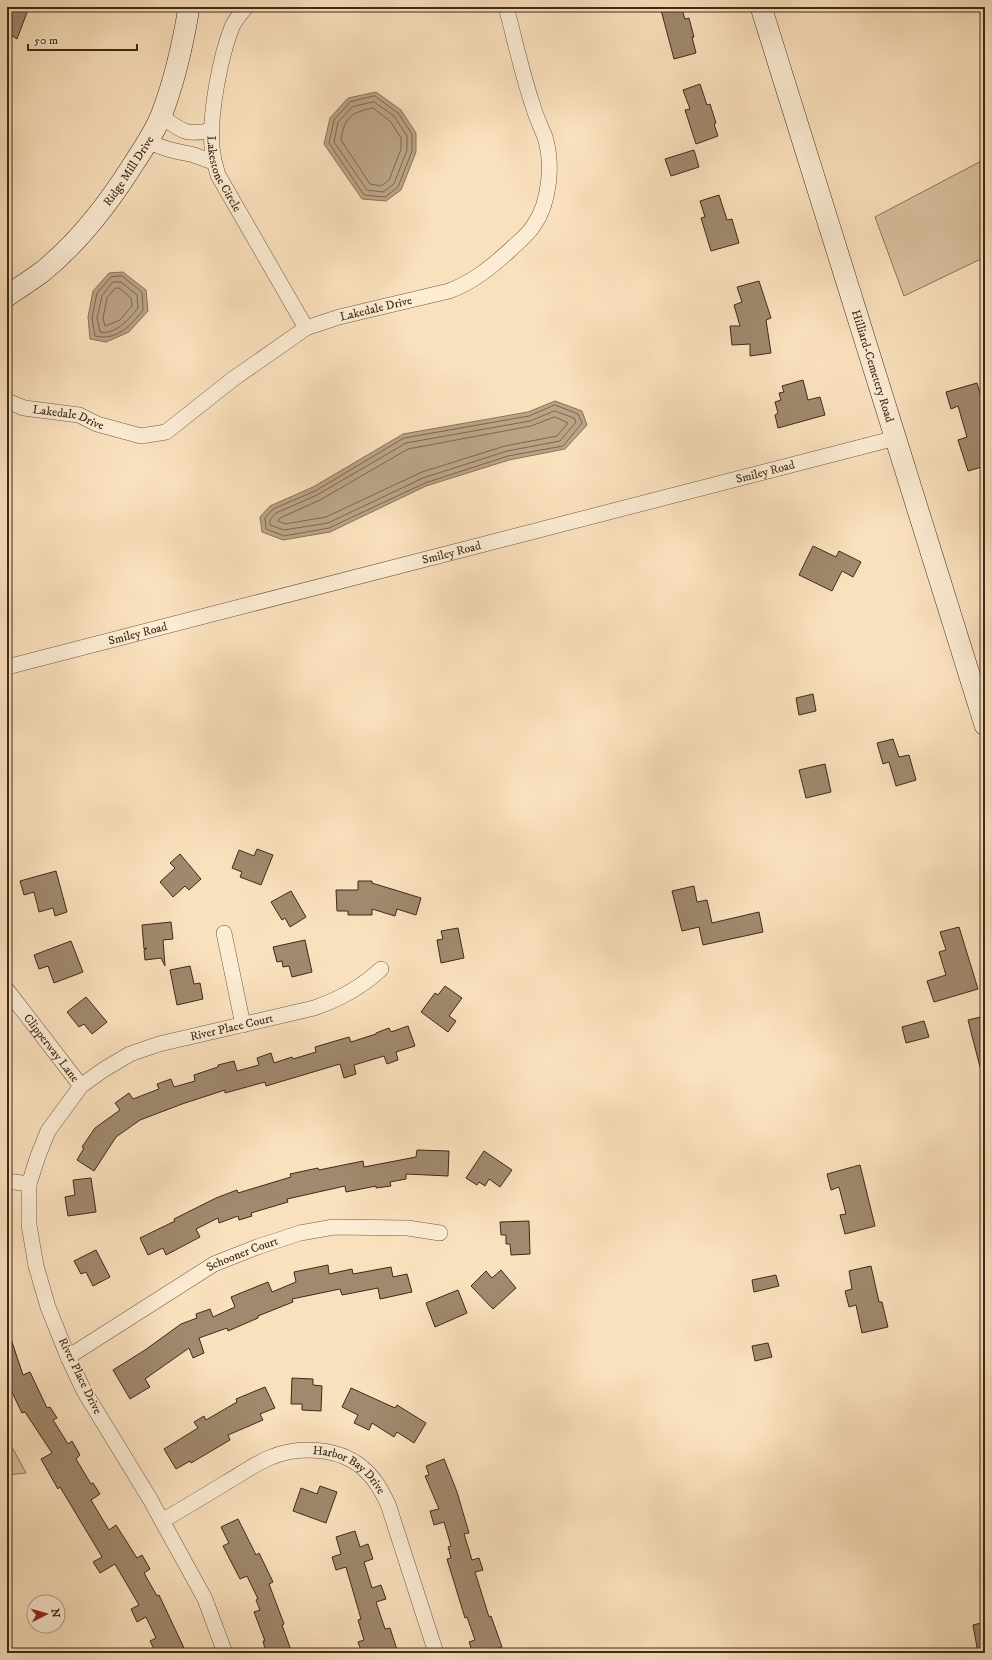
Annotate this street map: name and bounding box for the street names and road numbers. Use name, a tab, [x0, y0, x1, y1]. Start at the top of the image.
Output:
street label: Ridge Mill Drive	[100, 133, 157, 209]
street label: Lakestone Circle	[204, 136, 245, 214]
street label: Lakedale Drive	[338, 293, 413, 324]
street label: Hilliard-Cemetery Road	[848, 308, 898, 424]
street label: Lakedale Drive	[32, 402, 106, 433]
street label: Smiley Road	[734, 457, 796, 486]
street label: Smiley Road	[420, 538, 482, 567]
street label: Smiley Road	[107, 619, 169, 648]
street label: River Place Court	[189, 1010, 275, 1044]
street label: Clipperway Lane	[21, 1011, 83, 1085]
street label: Schooner Court	[203, 1233, 280, 1275]
street label: River Place Drive	[55, 1335, 105, 1417]
street label: Harbor Bay Drive	[312, 1443, 389, 1497]

